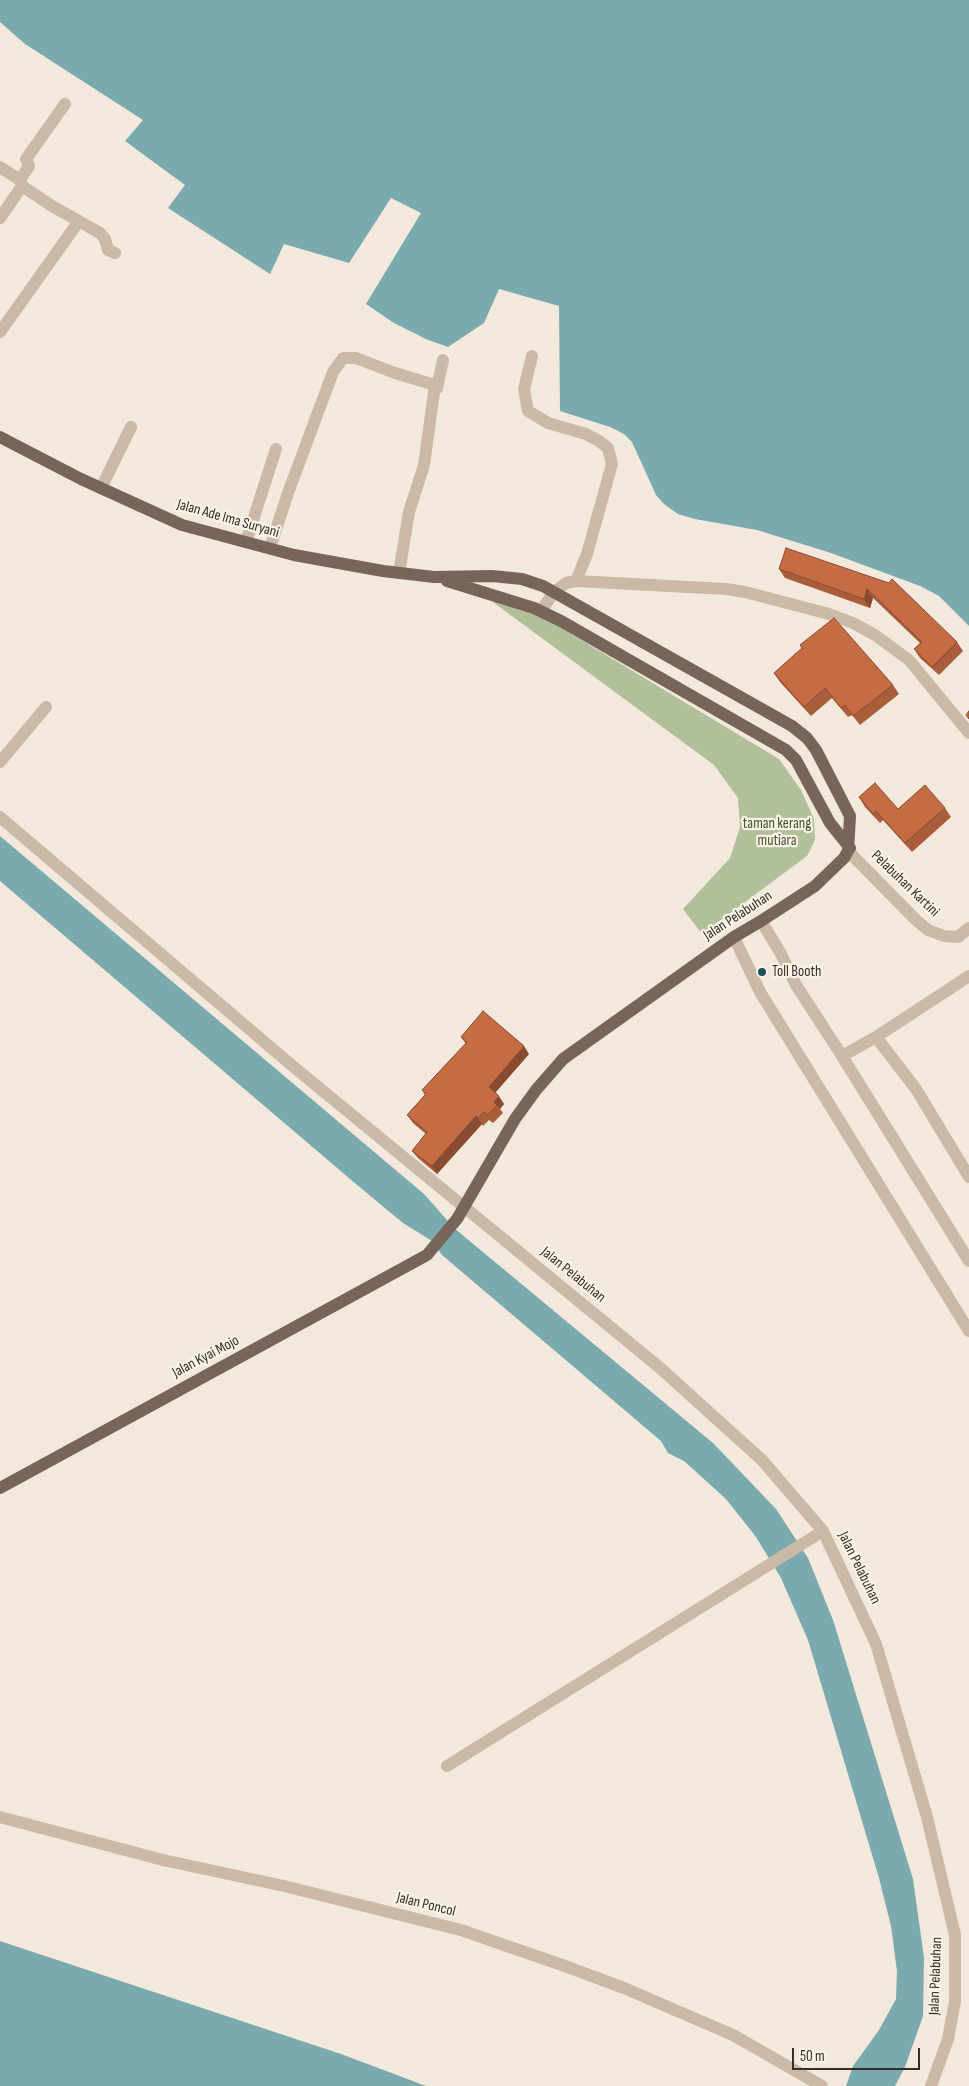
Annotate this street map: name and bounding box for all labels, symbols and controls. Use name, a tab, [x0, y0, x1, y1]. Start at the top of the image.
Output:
street label: Jalan Ade Ima Suryani	[175, 496, 281, 542]
park label: taman kerang mutiara	[743, 815, 811, 850]
street label: Pelabuhan Kartini	[867, 847, 943, 921]
street label: Jalan Pelabuhan	[700, 887, 776, 945]
place label: Toll Booth	[772, 963, 821, 981]
marker: Toll Booth	[756, 966, 768, 978]
street label: Jalan Pelabuhan	[537, 1243, 609, 1307]
street label: Jalan Kyai Mojo	[169, 1332, 243, 1382]
street label: Jalan Pelabuhan	[834, 1529, 884, 1607]
street label: Jalan Poncol	[395, 1889, 457, 1921]
street label: Jalan Pelabuhan	[926, 1937, 946, 2015]
scale bar	[794, 2038, 922, 2070]
text: 50 m	[800, 2047, 825, 2066]

